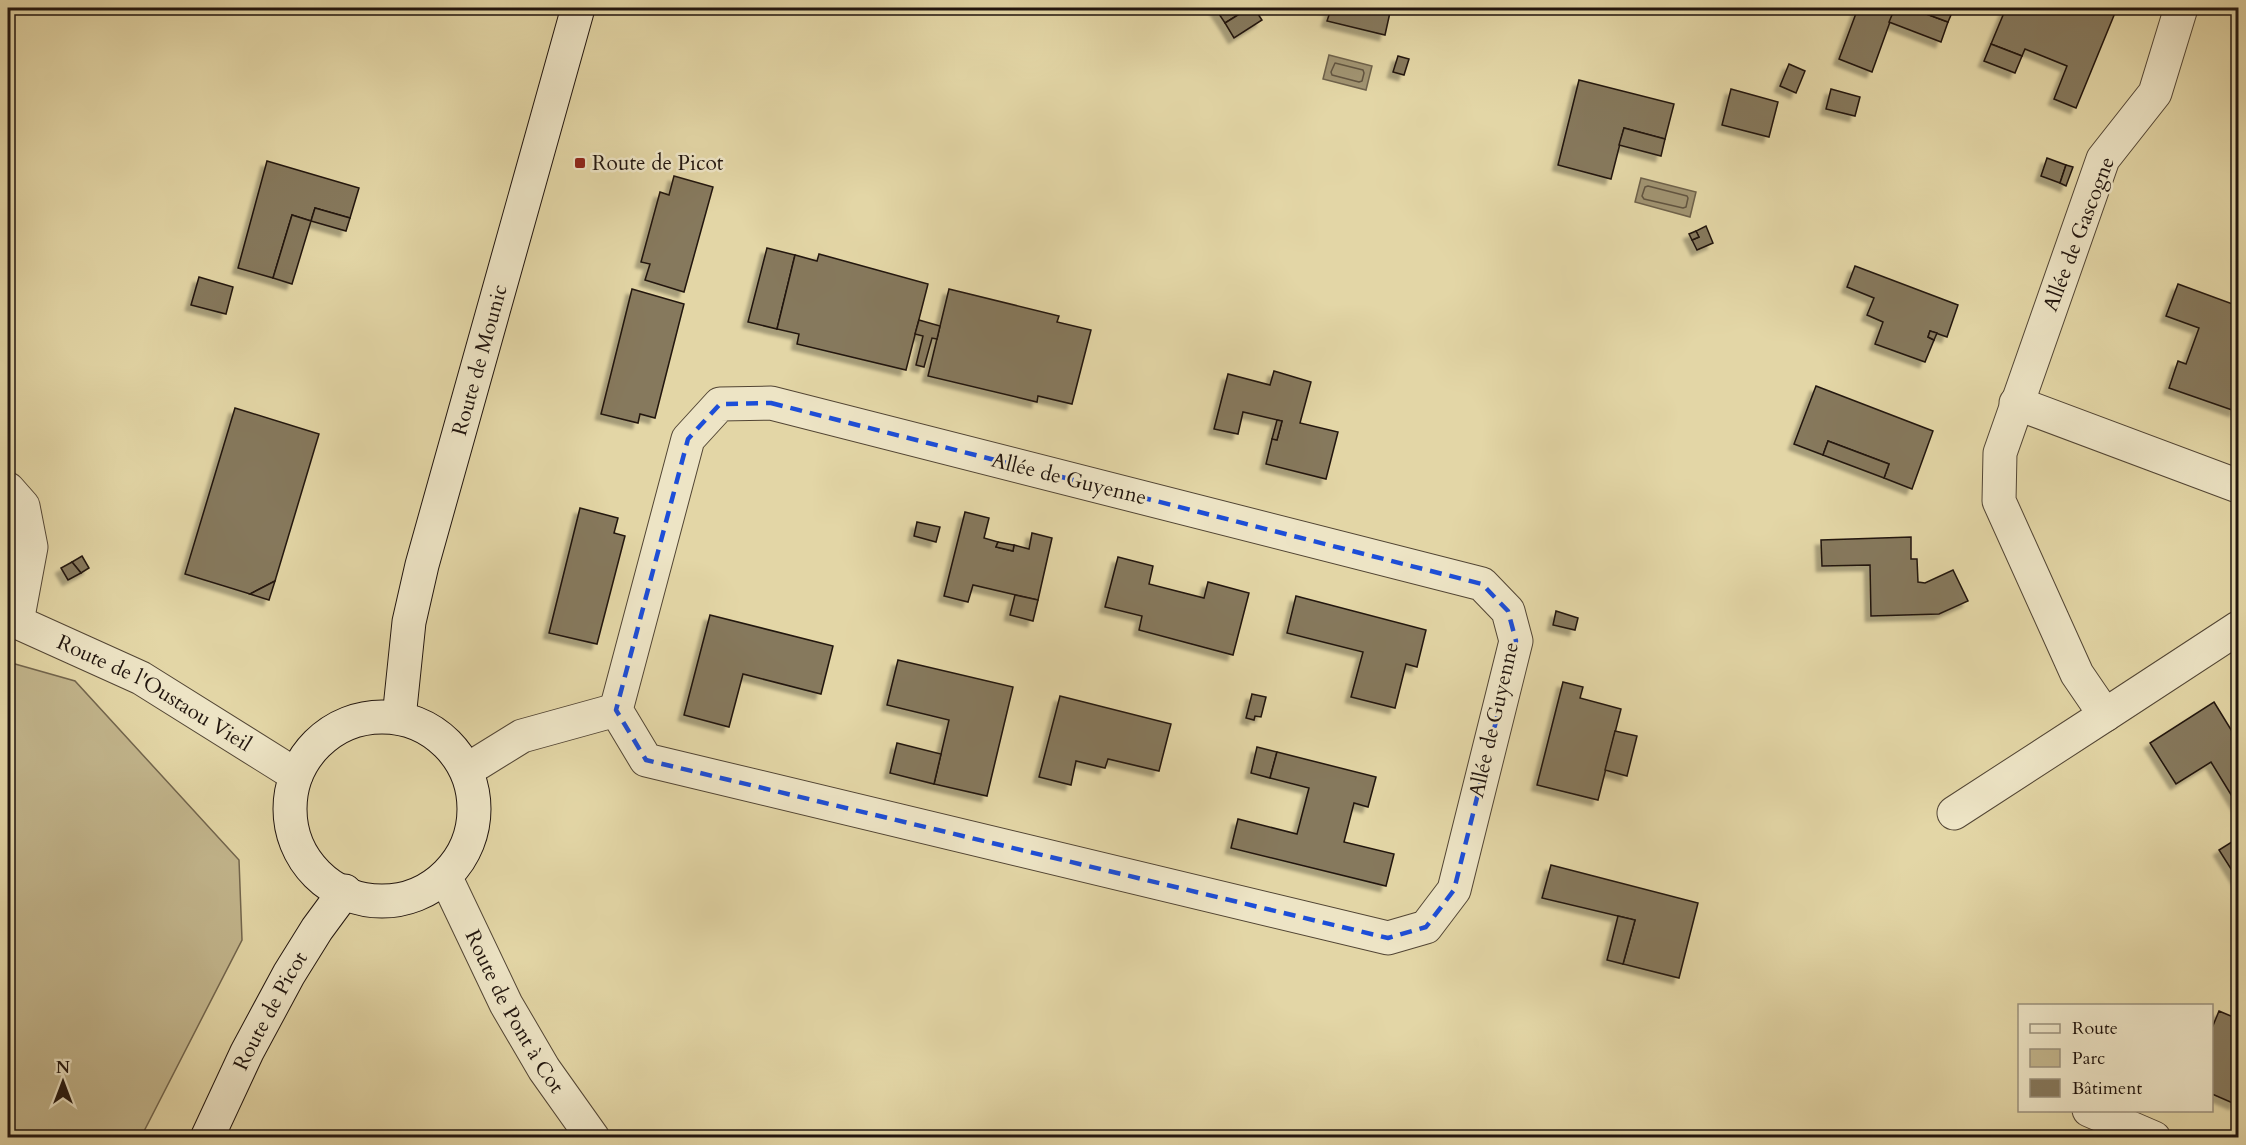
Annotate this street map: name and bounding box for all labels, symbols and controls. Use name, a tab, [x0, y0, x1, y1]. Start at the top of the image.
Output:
place label: Route de Picot	[592, 149, 724, 178]
street label: Allée de Gascogne	[2036, 152, 2122, 316]
marker: Route de Picot	[573, 156, 587, 170]
street label: Route de Mounic	[444, 281, 514, 439]
street label: Allée de Guyenne	[988, 446, 1150, 512]
street label: Route de l'Oustaou Vieil	[52, 627, 257, 758]
street label: Allée de Guyenne	[1462, 639, 1526, 801]
street label: Route de Pont à Cot	[458, 925, 571, 1099]
street label: Route de Picot	[226, 945, 314, 1075]
legend	[2018, 1004, 2213, 1112]
text: Route	[2072, 1016, 2118, 1041]
text: Parc	[2072, 1046, 2105, 1071]
north arrow	[33, 1052, 93, 1112]
text: N	[56, 1057, 70, 1079]
text: Bâtiment	[2072, 1076, 2142, 1101]

